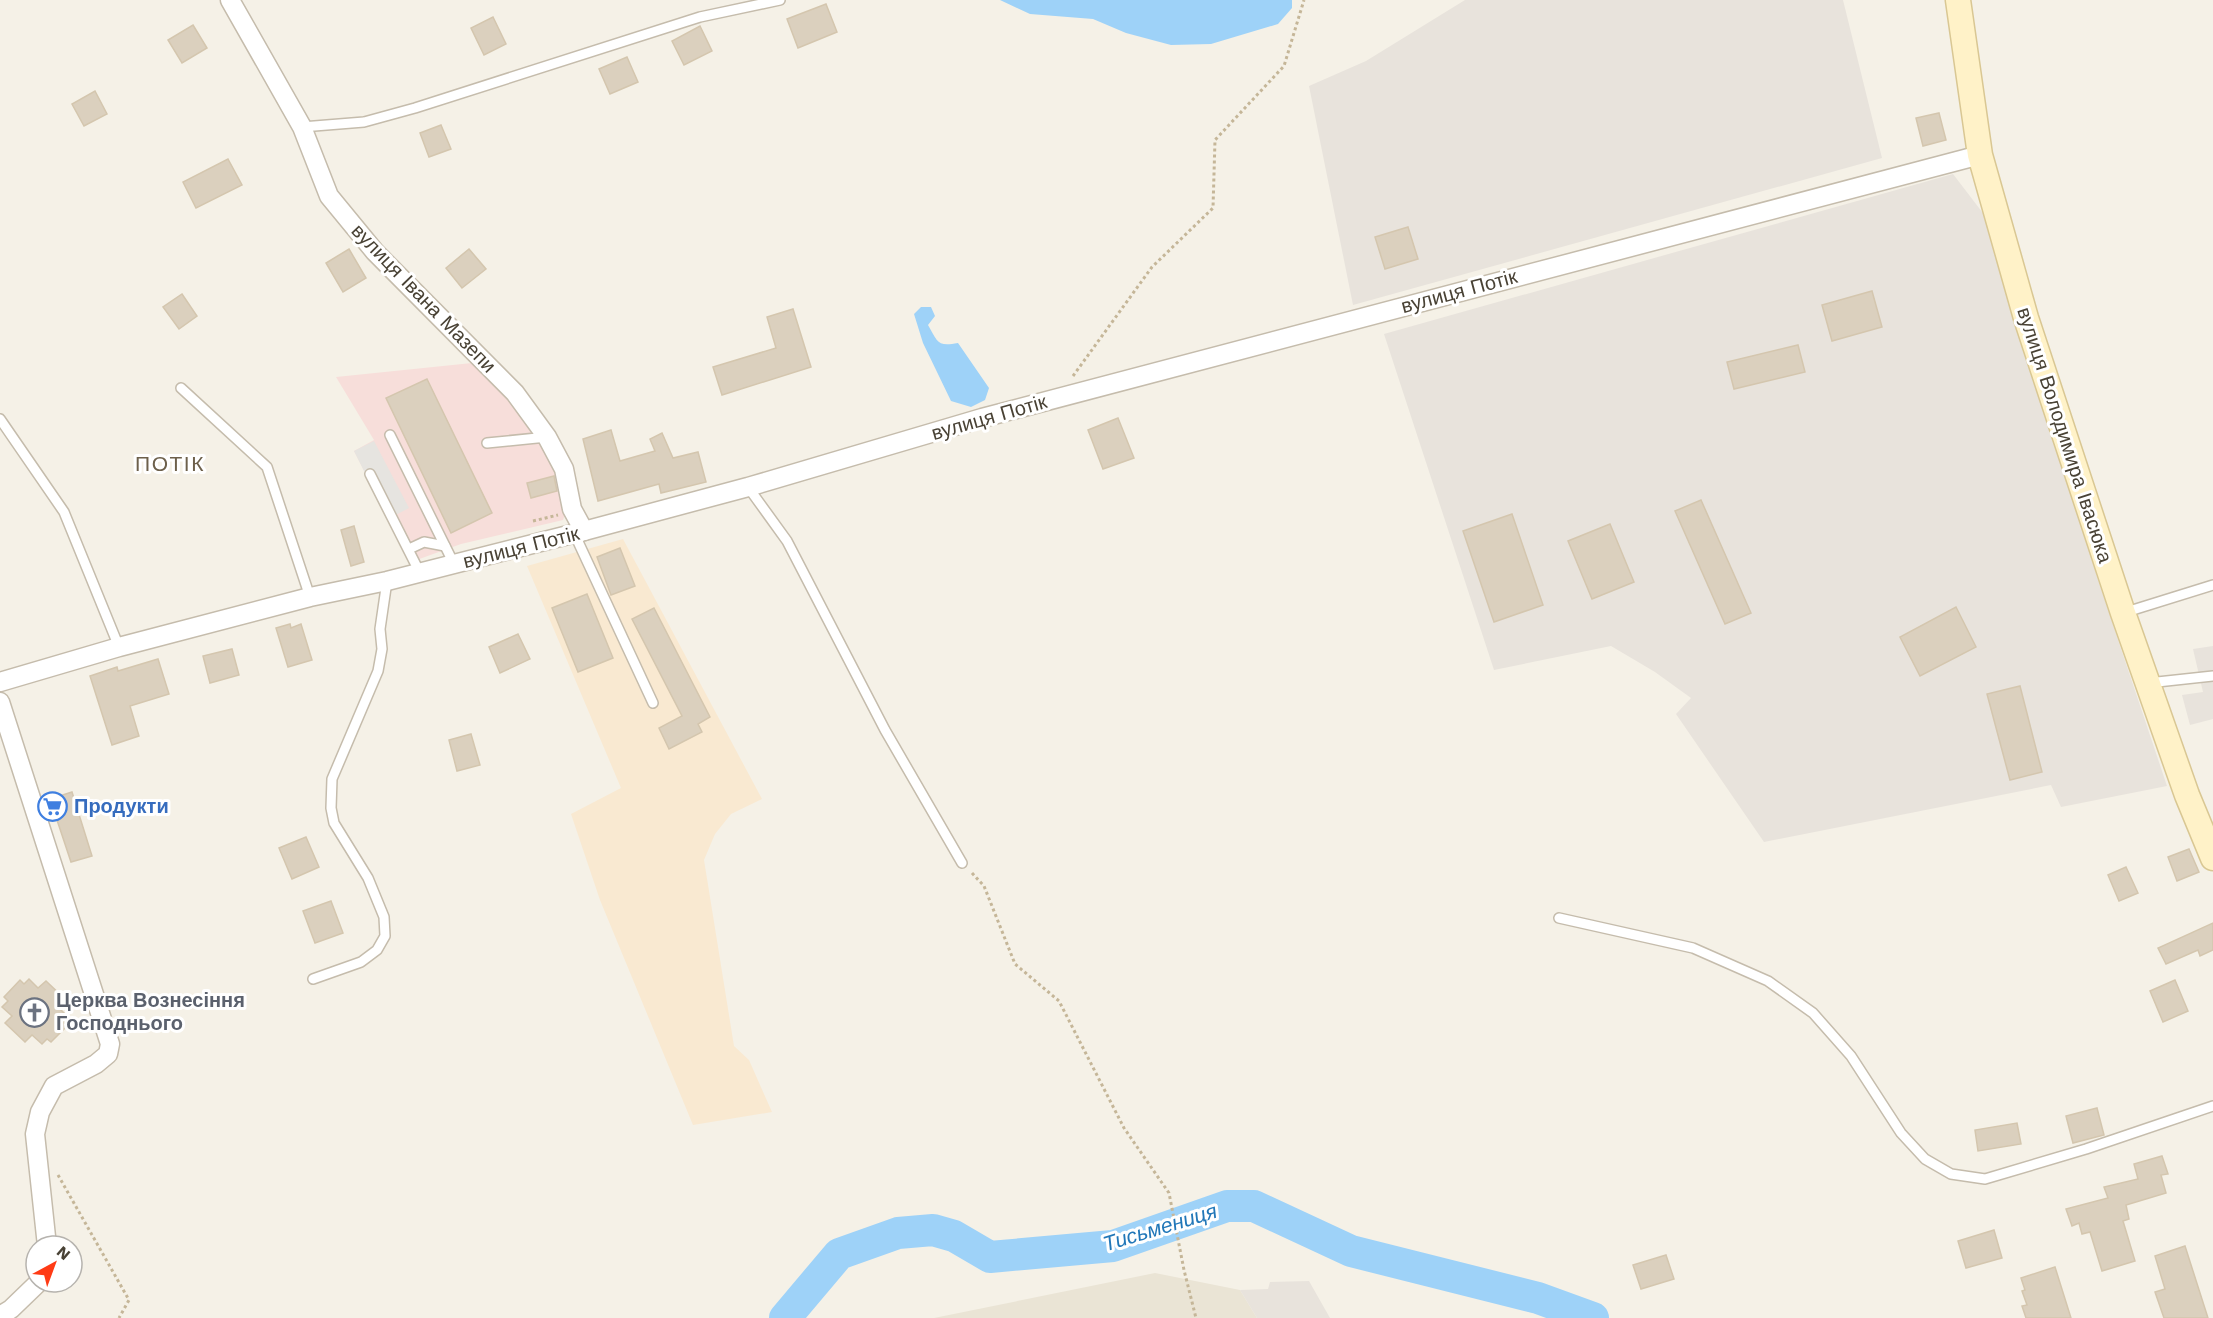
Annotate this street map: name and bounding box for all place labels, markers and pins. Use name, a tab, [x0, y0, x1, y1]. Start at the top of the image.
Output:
supermarket icon: Продукти	[37, 790, 69, 822]
place label: Продукти	[74, 794, 169, 818]
place label: Церква Вознесіння Господнього	[56, 988, 245, 1035]
church icon: Церква Вознесіння Господнього	[19, 996, 51, 1028]

